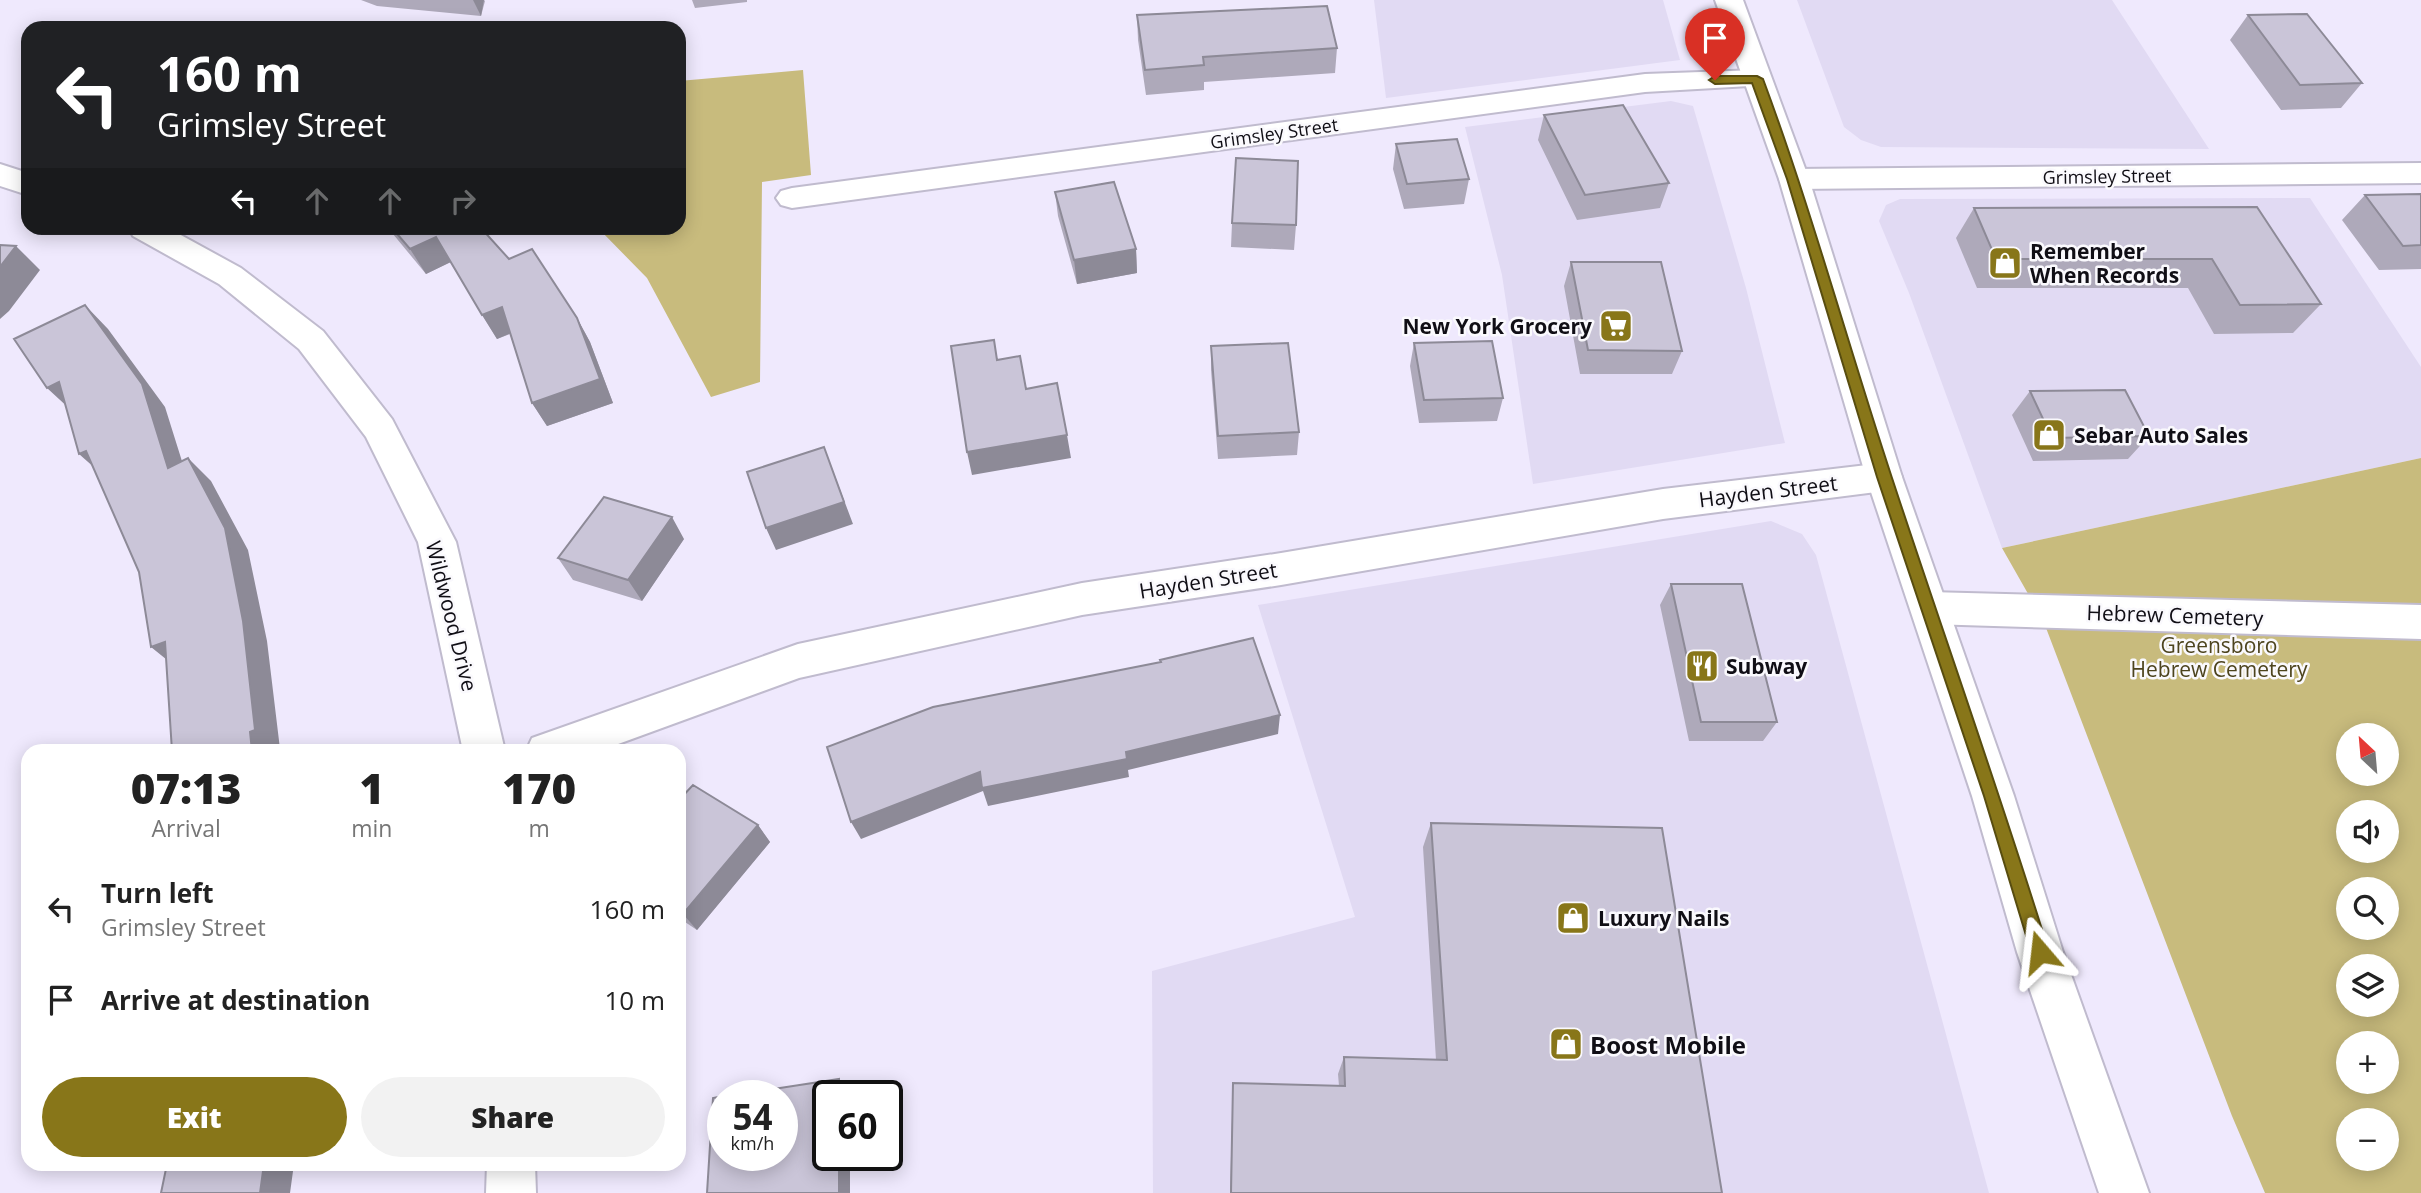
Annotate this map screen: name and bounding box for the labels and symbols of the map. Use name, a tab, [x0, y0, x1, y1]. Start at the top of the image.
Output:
pin	[1685, 8, 1745, 80]
street label: Grimsley Street	[1209, 112, 1339, 154]
street label: Grimsley Street	[2042, 163, 2172, 189]
place label: Remember When Records	[2030, 237, 2179, 289]
shop icon: Remember When Records	[1986, 244, 2024, 282]
supermarket icon: New York Grocery	[1597, 307, 1635, 345]
place label: New York Grocery	[1403, 312, 1592, 340]
shop icon: Sebar Auto Sales	[2030, 416, 2068, 454]
place label: Sebar Auto Sales	[2074, 421, 2248, 449]
street label: Hayden Street	[1697, 469, 1839, 513]
street label: Wildwood Drive	[420, 538, 484, 694]
street label: Hayden Street	[1137, 555, 1279, 605]
street label: Hebrew Cemetery	[2086, 598, 2264, 632]
park label: Greensboro Hebrew Cemetery	[2131, 631, 2308, 683]
restaurant icon: Subway	[1683, 647, 1721, 685]
place label: Subway	[1726, 652, 1807, 680]
north arrow	[2336, 723, 2399, 786]
shop icon: Luxury Nails	[1554, 899, 1592, 937]
place label: Luxury Nails	[1598, 904, 1730, 932]
position arrow	[2003, 915, 2077, 989]
shop icon: Boost Mobile	[1547, 1025, 1585, 1063]
place label: Boost Mobile	[1590, 1028, 1746, 1061]
speed limit sign: 60	[812, 1080, 903, 1171]

